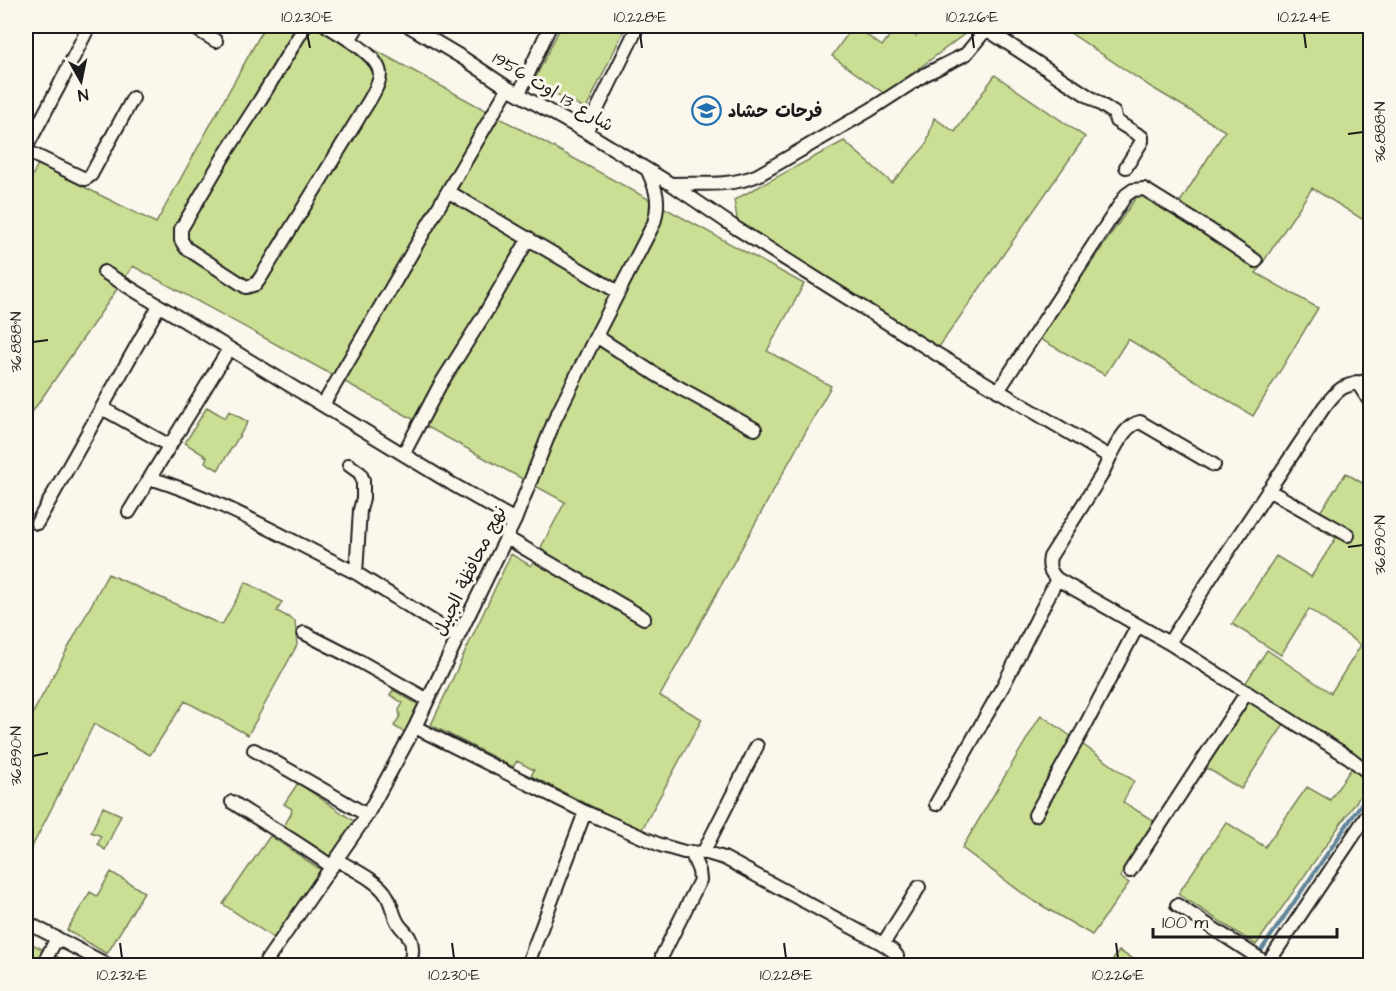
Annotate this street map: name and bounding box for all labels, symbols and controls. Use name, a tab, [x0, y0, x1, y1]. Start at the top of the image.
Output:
text: 10.230°E	[281, 7, 333, 28]
text: 10.228°E	[614, 7, 666, 28]
text: 10.226°E	[946, 7, 998, 28]
text: 10.224°E	[1277, 7, 1331, 28]
street label: شارع 13 اوت 1956	[488, 46, 618, 138]
north arrow	[51, 51, 111, 111]
text: N	[77, 83, 90, 106]
school or university icon: فرحات حشاد	[691, 95, 723, 127]
place label: فرحات حشاد	[728, 99, 823, 124]
text: 36.888°N	[1370, 101, 1391, 163]
text: 36.888°N	[6, 311, 27, 373]
street label: نهج محافظة الجبيل	[428, 502, 512, 640]
text: 36.890°N	[1370, 515, 1391, 575]
text: 36.890°N	[6, 726, 27, 786]
scale bar	[1153, 901, 1338, 939]
text: 100 m	[1162, 910, 1208, 935]
text: 10.232°E	[97, 965, 147, 986]
text: 10.230°E	[428, 965, 480, 986]
text: 10.228°E	[760, 965, 812, 986]
text: 10.226°E	[1092, 965, 1144, 986]

